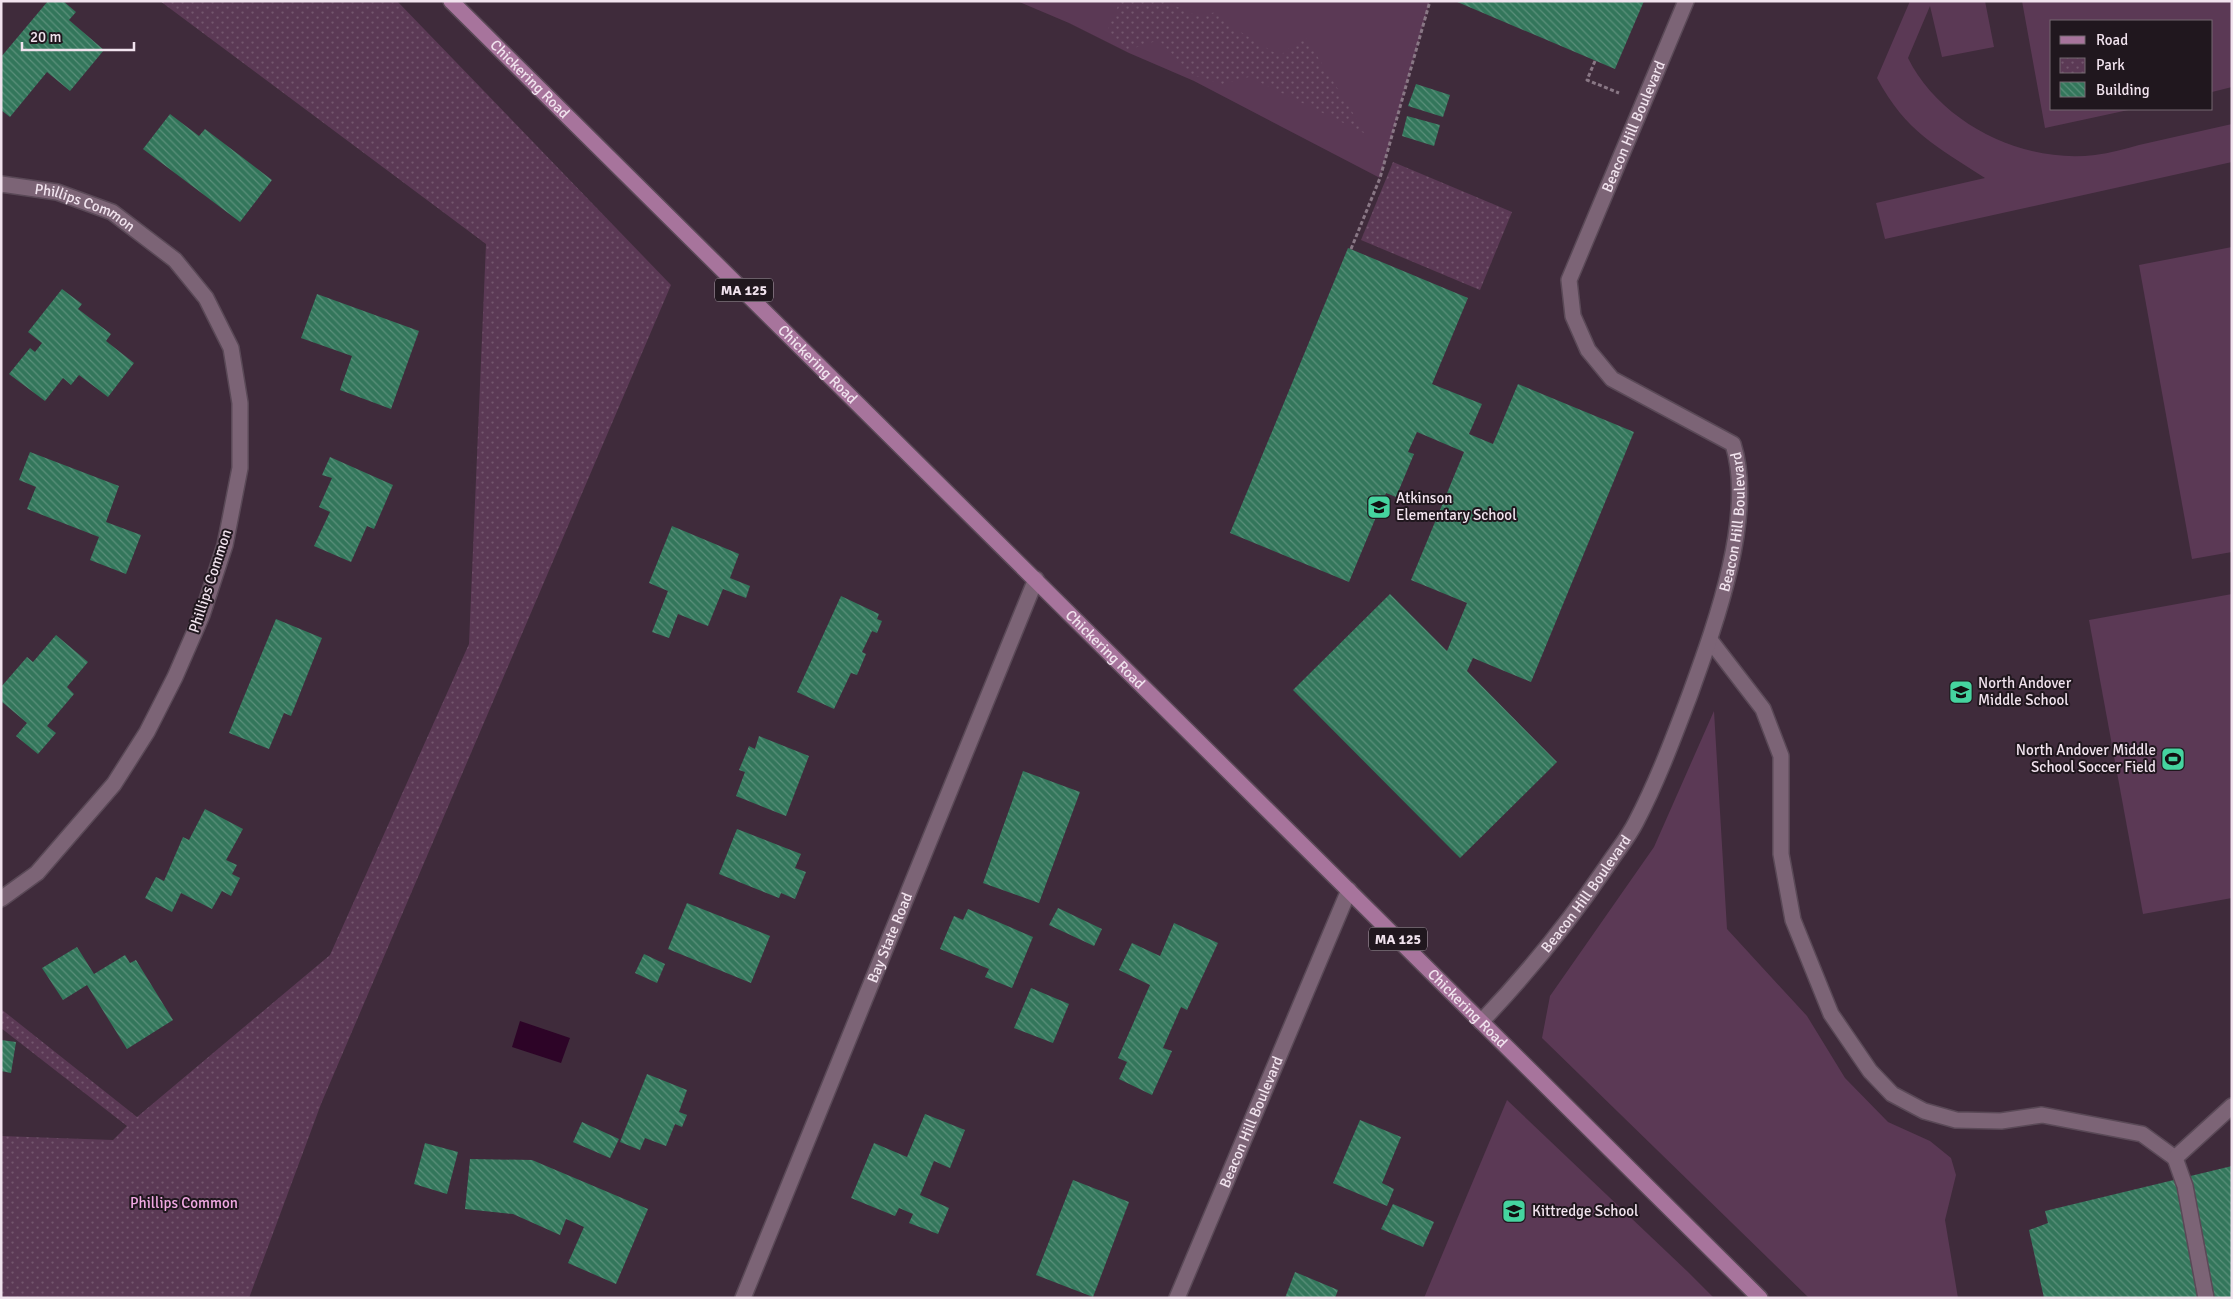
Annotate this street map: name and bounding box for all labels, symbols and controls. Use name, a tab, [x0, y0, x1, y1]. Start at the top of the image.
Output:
scale bar	[22, 20, 135, 52]
legend	[2050, 20, 2213, 110]
text: 20 m	[30, 28, 61, 46]
text: Road	[2096, 31, 2128, 49]
street label: Chickering Road	[486, 36, 573, 122]
text: Park	[2096, 56, 2125, 74]
street label: Beacon Hill Boulevard	[1598, 58, 1669, 195]
text: Building	[2096, 81, 2150, 99]
street label: Phillips Common	[33, 180, 139, 235]
road number: MA 125	[715, 278, 773, 302]
street label: Chickering Road	[774, 321, 861, 407]
street label: Beacon Hill Boulevard	[1715, 450, 1749, 594]
place label: Atkinson Elementary School	[1396, 489, 1517, 524]
school or university icon: Atkinson Elementary School	[1366, 494, 1392, 520]
street label: Phillips Common	[185, 527, 235, 635]
street label: Chickering Road	[1062, 606, 1149, 692]
place label: North Andover Middle School	[1978, 674, 2072, 709]
school or university icon: North Andover Middle School	[1948, 679, 1974, 705]
place label: North Andover Middle School Soccer Field	[2016, 741, 2156, 776]
sports icon: North Andover Middle School Soccer Field	[2160, 746, 2186, 772]
street label: Beacon Hill Boulevard	[1537, 832, 1635, 956]
street label: Bay State Road	[863, 890, 916, 986]
road number: MA 125	[1369, 928, 1427, 951]
street label: Chickering Road	[1424, 965, 1511, 1051]
street label: Beacon Hill Boulevard	[1216, 1053, 1287, 1190]
park label: Phillips Common	[130, 1194, 238, 1212]
school or university icon: Kittredge School	[1501, 1198, 1527, 1224]
place label: Kittredge School	[1532, 1202, 1638, 1220]

